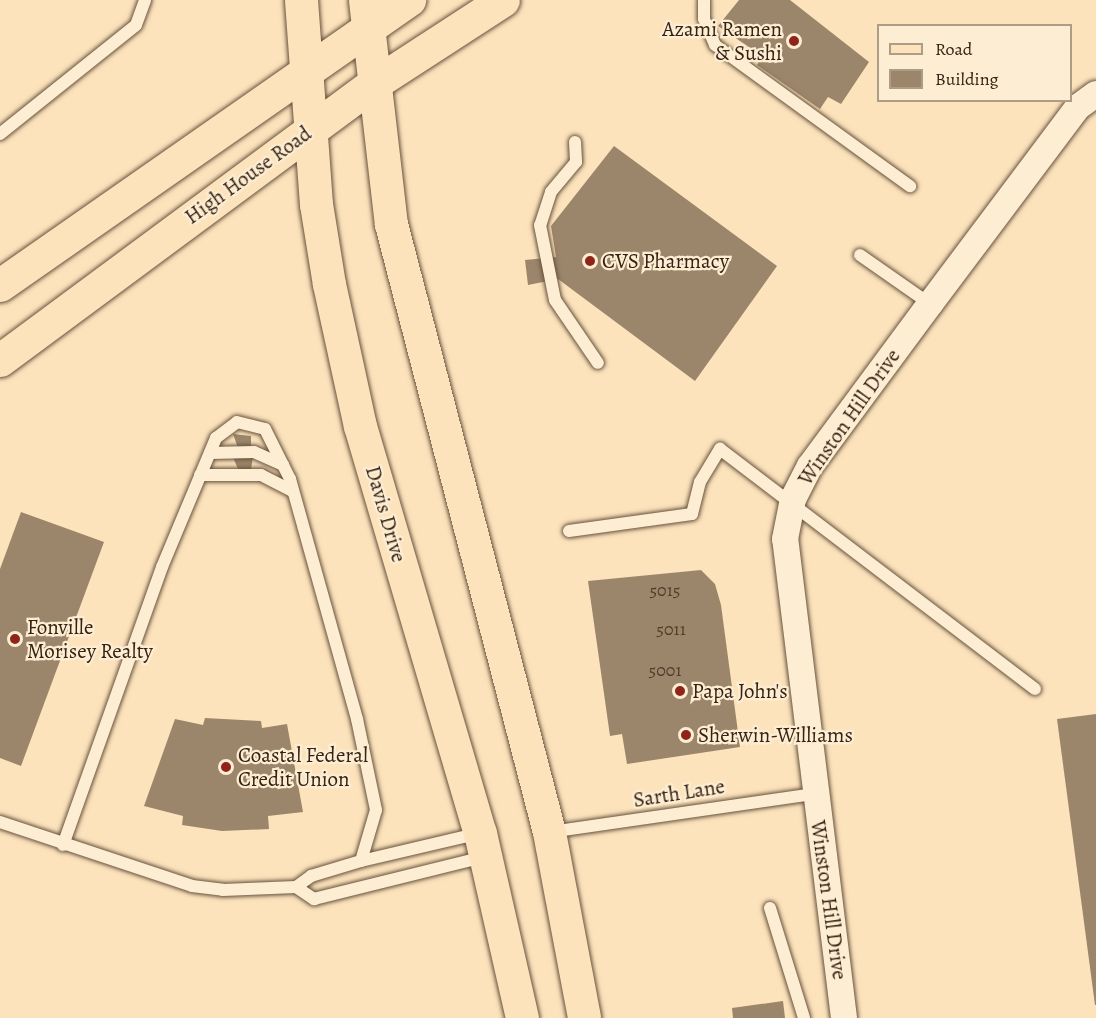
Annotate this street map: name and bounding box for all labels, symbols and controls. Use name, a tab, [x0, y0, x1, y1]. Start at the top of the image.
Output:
place label: Azami Ramen & Sushi	[662, 16, 782, 66]
legend	[877, 24, 1072, 102]
marker: Azami Ramen & Sushi	[787, 34, 801, 48]
text: Road	[935, 37, 972, 61]
text: Building	[935, 67, 999, 91]
street label: High House Road	[180, 121, 316, 229]
place label: CVS Pharmacy	[602, 248, 729, 274]
marker: CVS Pharmacy	[583, 254, 597, 268]
street label: Winston Hill Drive	[793, 344, 905, 490]
street label: Davis Drive	[360, 463, 412, 565]
house number: 5015	[649, 579, 681, 601]
place label: Fonville Morisey Realty	[27, 614, 153, 664]
house number: 5011	[656, 618, 686, 640]
marker: Fonville Morisey Realty	[8, 632, 22, 646]
house number: 5001	[648, 659, 682, 681]
place label: Papa John's	[692, 678, 788, 704]
marker: Papa John's	[673, 684, 687, 698]
place label: Sherwin-Williams	[698, 722, 853, 748]
marker: Sherwin-Williams	[679, 728, 693, 742]
place label: Coastal Federal Credit Union	[238, 742, 368, 792]
marker: Coastal Federal Credit Union	[219, 760, 233, 774]
street label: Sarth Lane	[632, 773, 726, 813]
street label: Winston Hill Drive	[805, 819, 853, 981]

